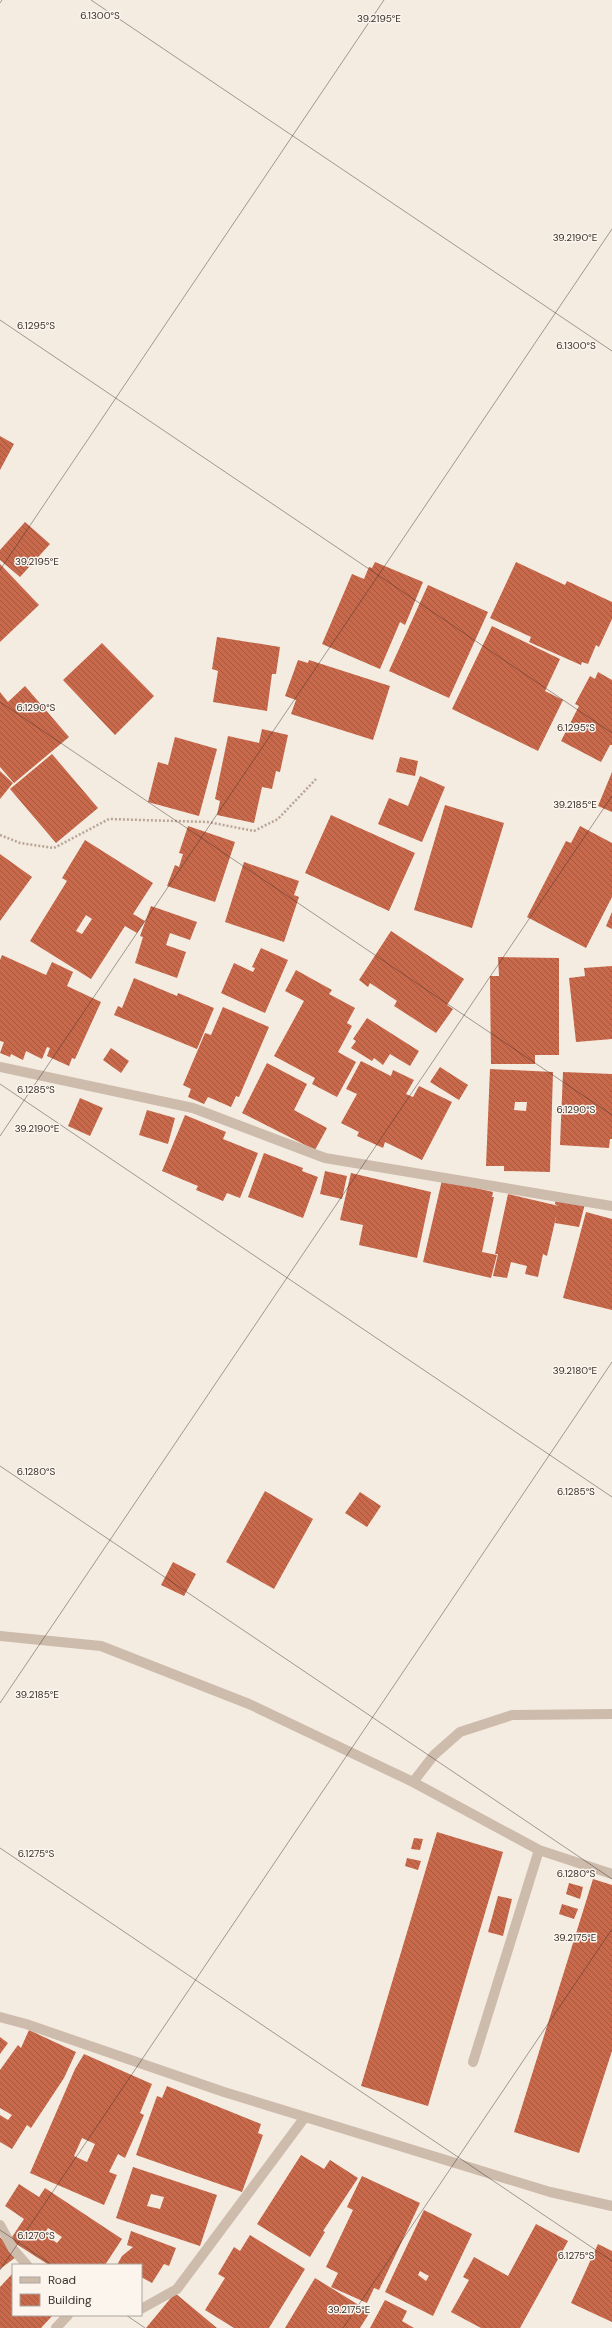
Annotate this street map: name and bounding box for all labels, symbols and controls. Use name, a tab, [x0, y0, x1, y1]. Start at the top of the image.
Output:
text: 6.1300°S	[80, 9, 120, 22]
text: 39.2195°E	[357, 12, 401, 25]
text: 39.2190°E	[553, 231, 598, 244]
text: 6.1295°S	[17, 319, 55, 332]
text: 6.1300°S	[556, 339, 596, 352]
text: 39.2195°E	[15, 555, 59, 568]
text: 6.1290°S	[17, 701, 56, 714]
text: 6.1295°S	[557, 721, 595, 734]
text: 39.2185°E	[553, 798, 597, 811]
text: 6.1285°S	[17, 1083, 55, 1096]
text: 6.1290°S	[557, 1103, 596, 1116]
text: 39.2190°E	[15, 1122, 60, 1135]
text: 39.2180°E	[553, 1364, 598, 1377]
text: 6.1280°S	[17, 1465, 55, 1478]
text: 6.1285°S	[557, 1485, 595, 1498]
text: 39.2185°E	[15, 1688, 59, 1701]
text: 6.1275°S	[18, 1847, 55, 1860]
text: 6.1280°S	[557, 1867, 595, 1880]
text: 39.2175°E	[554, 1931, 597, 1944]
text: 6.1270°S	[17, 2229, 55, 2242]
text: 6.1275°S	[558, 2249, 595, 2262]
legend	[12, 2264, 142, 2316]
text: Road	[48, 2272, 76, 2288]
text: Building	[48, 2292, 92, 2308]
text: 39.2175°E	[328, 2303, 371, 2316]

